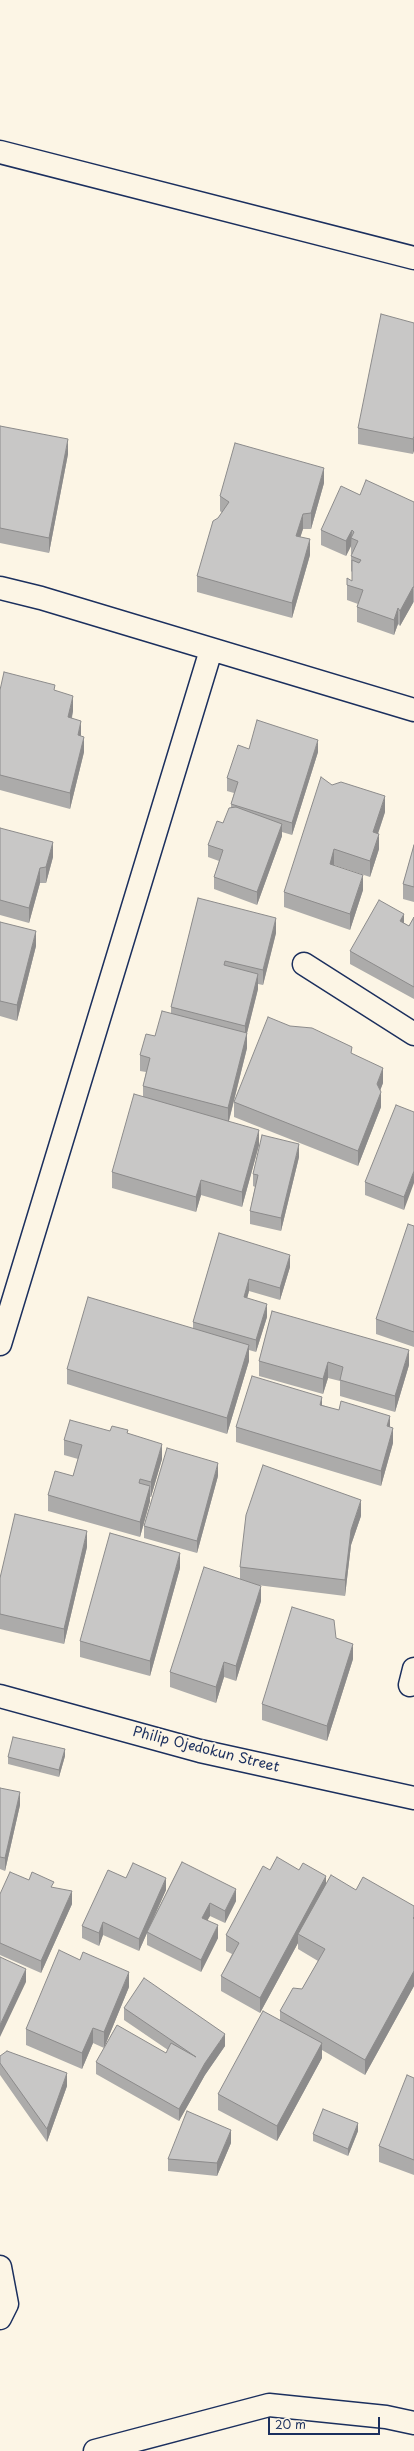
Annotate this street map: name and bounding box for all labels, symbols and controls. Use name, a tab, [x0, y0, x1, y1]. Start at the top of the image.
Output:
street label: Philip Ojedokun Street	[131, 1724, 281, 1776]
scale bar	[270, 2409, 382, 2435]
text: 20 m	[275, 2415, 306, 2433]

